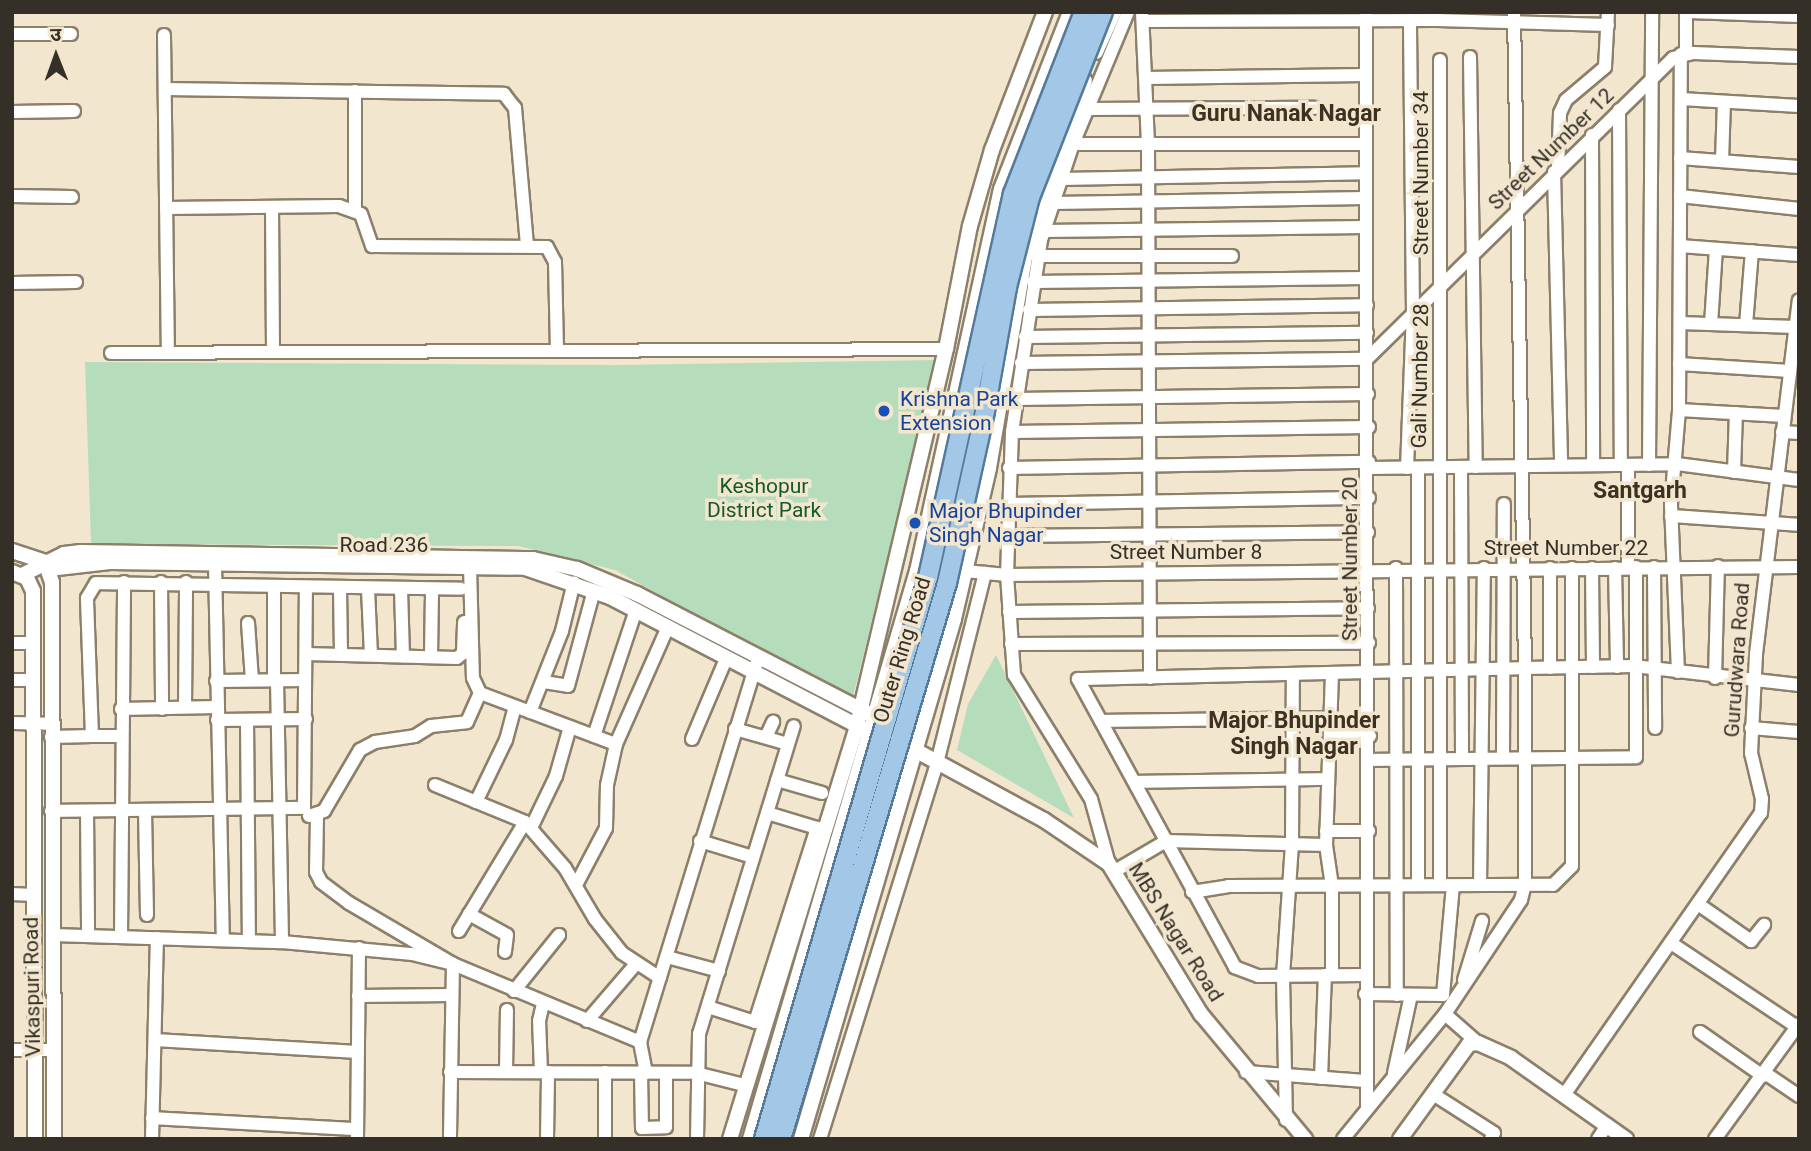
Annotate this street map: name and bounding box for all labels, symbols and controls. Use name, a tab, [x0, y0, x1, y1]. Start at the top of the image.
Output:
north arrow	[21, 21, 91, 91]
text: उ	[50, 23, 61, 46]
street label: Street Number 12	[1483, 83, 1619, 215]
street label: Street Number 34	[1408, 91, 1434, 255]
district label: Guru Nanak Nagar	[1191, 100, 1381, 128]
street label: Gali Number 28	[1406, 303, 1434, 449]
place label: Krishna Park Extension	[900, 386, 1018, 436]
marker: Krishna Park Extension	[874, 401, 894, 421]
park label: Keshopur District Park	[707, 473, 821, 523]
street label: Street Number 20	[1337, 477, 1363, 641]
district label: Santgarh	[1593, 477, 1687, 505]
place label: Major Bhupinder Singh Nagar	[929, 498, 1083, 548]
marker: Major Bhupinder Singh Nagar	[907, 515, 923, 531]
street label: Road 236	[340, 532, 428, 558]
street label: Street Number 22	[1484, 535, 1648, 561]
street label: Street Number 8	[1110, 539, 1262, 565]
street label: Outer Ring Road	[868, 574, 936, 726]
street label: Gurudwara Road	[1719, 582, 1755, 738]
district label: Major Bhupinder Singh Nagar	[1208, 707, 1380, 761]
street label: MBS Nagar Road	[1123, 858, 1229, 1006]
street label: Vikaspuri Road	[18, 917, 46, 1057]

